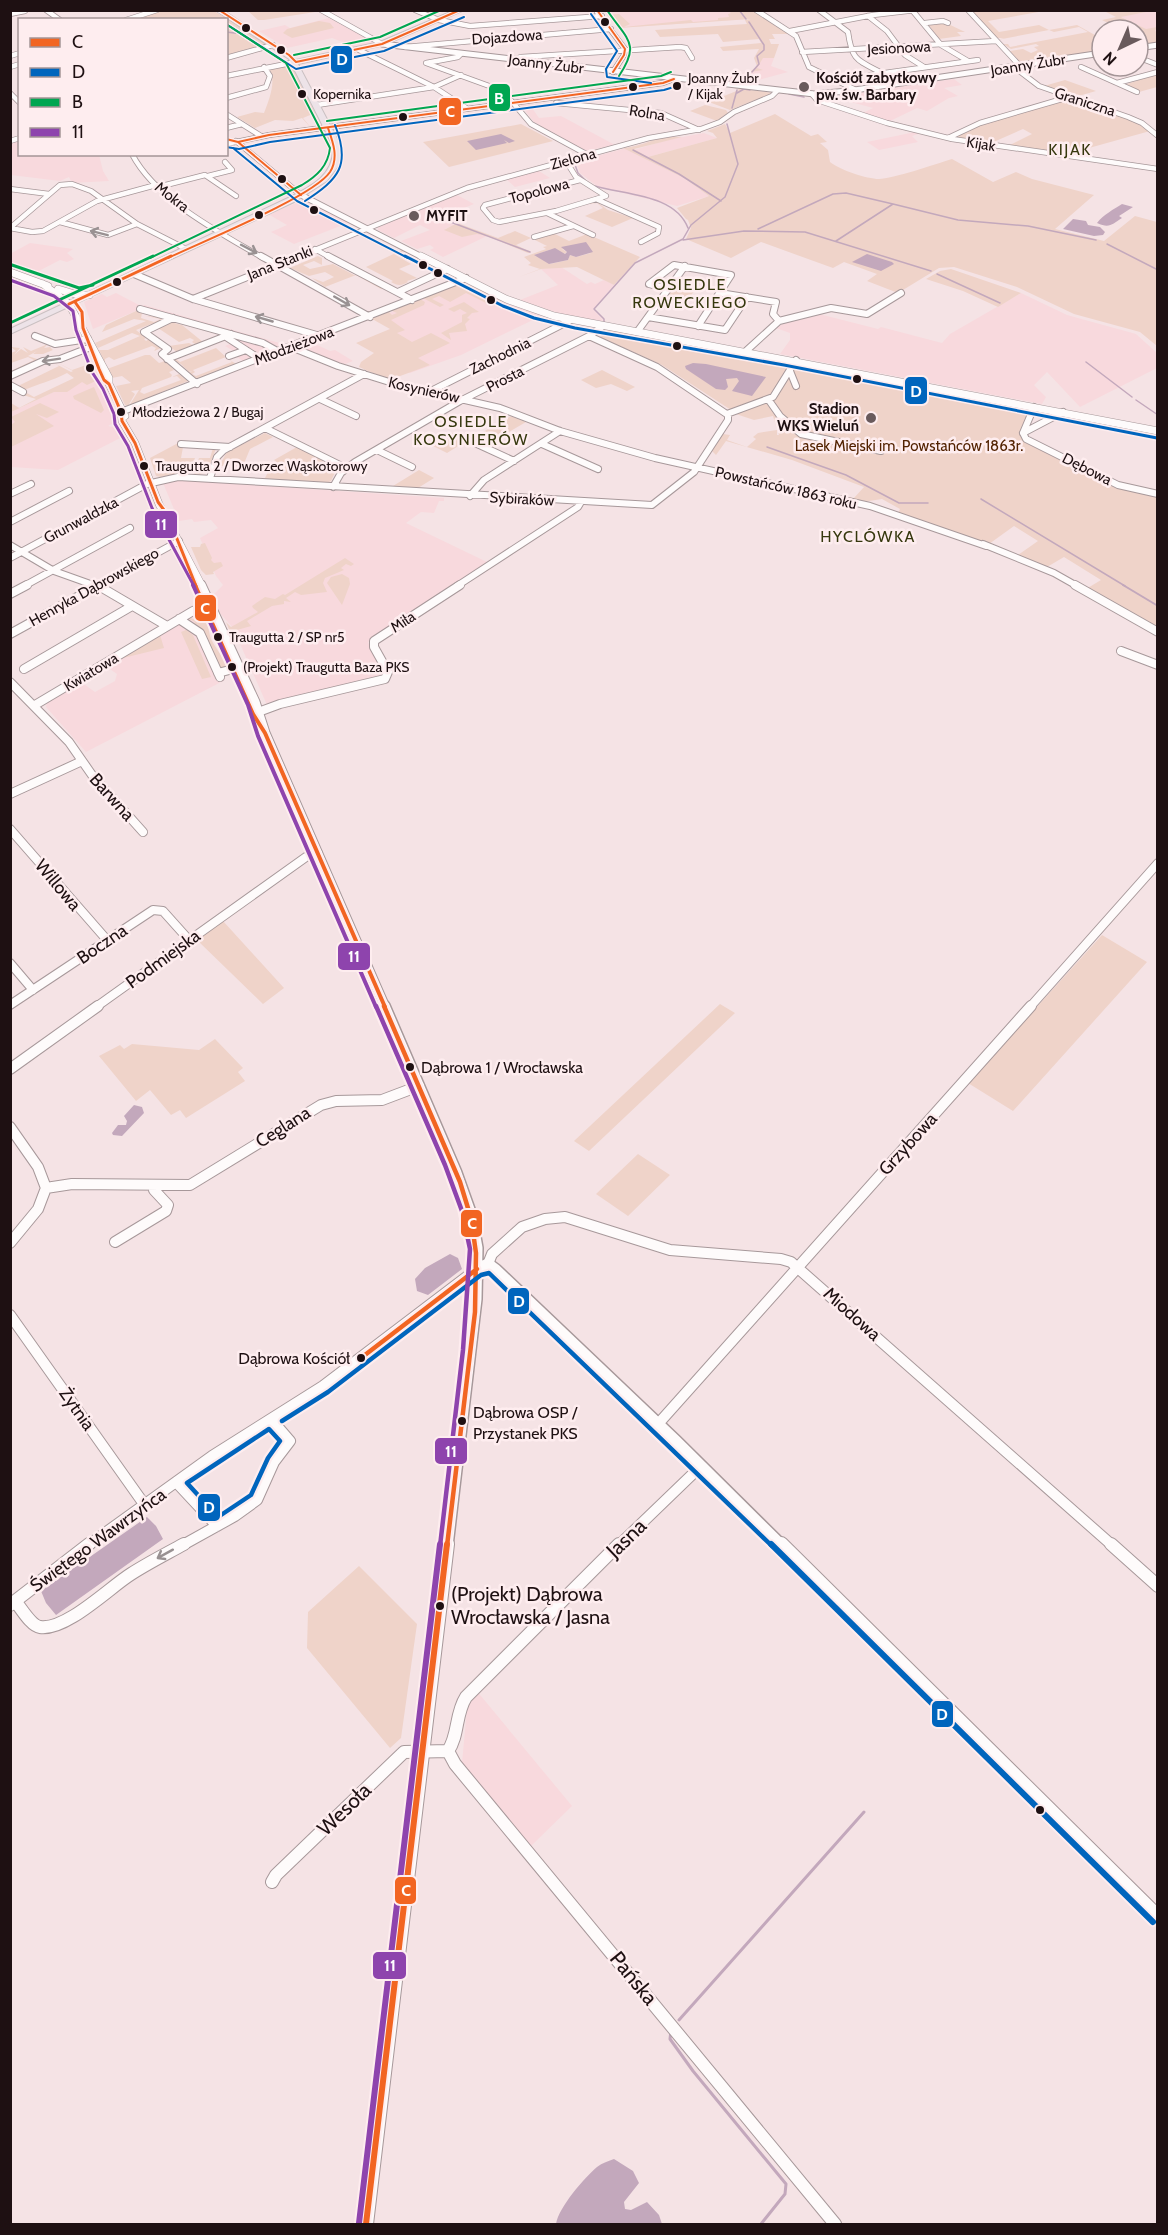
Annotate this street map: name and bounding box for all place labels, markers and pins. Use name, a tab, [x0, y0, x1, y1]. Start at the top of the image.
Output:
unlabelled marker	[599, 16, 611, 28]
unlabelled marker	[240, 22, 252, 34]
unlabelled marker	[275, 44, 287, 56]
place label: Joanny Żubr / Kijak	[687, 69, 759, 103]
place label: Kościół zabytkowy pw. św. Barbary	[816, 69, 937, 104]
marker: Joanny Żubr / Kijak	[671, 80, 683, 92]
marker: Kościół zabytkowy pw. św. Barbary	[797, 80, 811, 94]
unlabelled marker	[627, 81, 639, 93]
place label: Kopernika	[313, 85, 372, 103]
marker: Kopernika	[296, 88, 308, 100]
unlabelled marker	[397, 111, 409, 123]
unlabelled marker	[276, 173, 288, 185]
unlabelled marker	[308, 204, 320, 216]
place label: MYFIT	[426, 207, 468, 225]
unlabelled marker	[253, 209, 265, 221]
marker: MYFIT	[407, 209, 421, 223]
unlabelled marker	[417, 259, 429, 271]
unlabelled marker	[432, 267, 444, 279]
unlabelled marker	[111, 276, 123, 288]
unlabelled marker	[485, 294, 497, 306]
unlabelled marker	[671, 340, 683, 352]
unlabelled marker	[84, 362, 96, 374]
unlabelled marker	[851, 373, 863, 385]
place label: Stadion WKS Wieluń	[777, 400, 859, 435]
place label: Młodzieżowa 2 / Bugaj	[132, 403, 264, 421]
marker: Młodzieżowa 2 / Bugaj	[115, 406, 127, 418]
marker: Stadion WKS Wieluń	[864, 411, 878, 425]
place label: Traugutta 2 / Dworzec Wąskotorowy	[155, 457, 368, 475]
marker: Traugutta 2 / Dworzec Wąskotorowy	[138, 460, 150, 472]
place label: Traugutta 2 / SP nr5	[229, 628, 345, 646]
marker: Traugutta 2 / SP nr5	[212, 631, 224, 643]
place label: (Projekt) Traugutta Baza PKS	[243, 658, 410, 676]
marker: (Projekt) Traugutta Baza PKS	[226, 661, 238, 673]
place label: Dąbrowa 1 / Wrocławska	[421, 1058, 583, 1077]
marker: Dąbrowa 1 / Wrocławska	[404, 1061, 416, 1073]
place label: Dąbrowa Kościół	[238, 1349, 350, 1368]
marker: Dąbrowa Kościół	[355, 1352, 367, 1364]
place label: Dąbrowa OSP / Przystanek PKS	[473, 1403, 578, 1443]
marker: Dąbrowa OSP / Przystanek PKS	[456, 1415, 468, 1427]
place label: (Projekt) Dąbrowa Wrocławska / Jasna	[451, 1582, 610, 1629]
marker: (Projekt) Dąbrowa Wrocławska / Jasna	[434, 1600, 446, 1612]
unlabelled marker	[1034, 1804, 1046, 1816]

